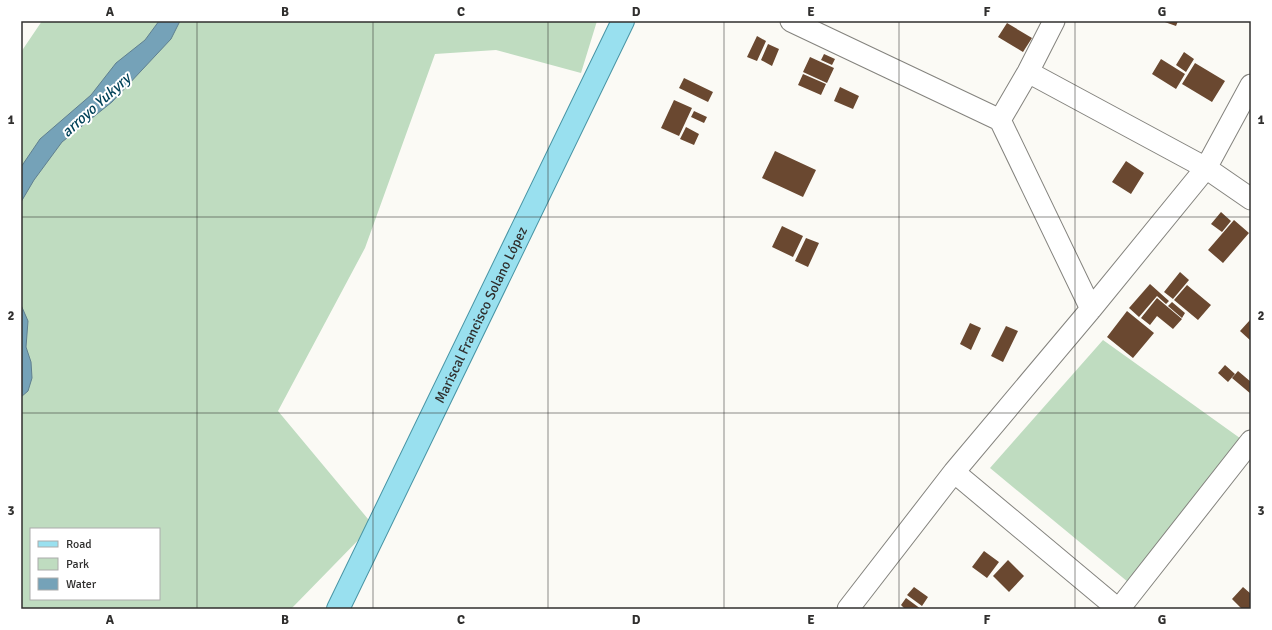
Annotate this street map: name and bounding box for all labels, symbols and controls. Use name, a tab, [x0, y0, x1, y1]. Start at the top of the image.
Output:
text: A	[106, 4, 115, 20]
text: B	[281, 4, 289, 20]
text: C	[457, 4, 465, 20]
text: D	[632, 4, 641, 20]
text: E	[807, 4, 815, 20]
text: F	[984, 4, 991, 20]
text: G	[1158, 4, 1166, 20]
water label: arroyo Yukyry	[58, 68, 136, 141]
text: 1	[7, 112, 15, 128]
text: 1	[1257, 112, 1265, 128]
street label: Mariscal Francisco Solano López	[431, 224, 531, 406]
text: 2	[7, 308, 15, 324]
text: 2	[1257, 308, 1265, 324]
text: 3	[7, 503, 15, 519]
text: 3	[1257, 503, 1265, 519]
legend	[30, 528, 160, 600]
text: Road	[66, 537, 92, 552]
text: Park	[66, 557, 89, 572]
text: Water	[66, 577, 97, 592]
text: A	[106, 612, 115, 628]
text: B	[281, 612, 289, 628]
text: C	[457, 612, 465, 628]
text: D	[632, 612, 641, 628]
text: E	[807, 612, 815, 628]
text: F	[984, 612, 991, 628]
text: G	[1158, 612, 1166, 628]

